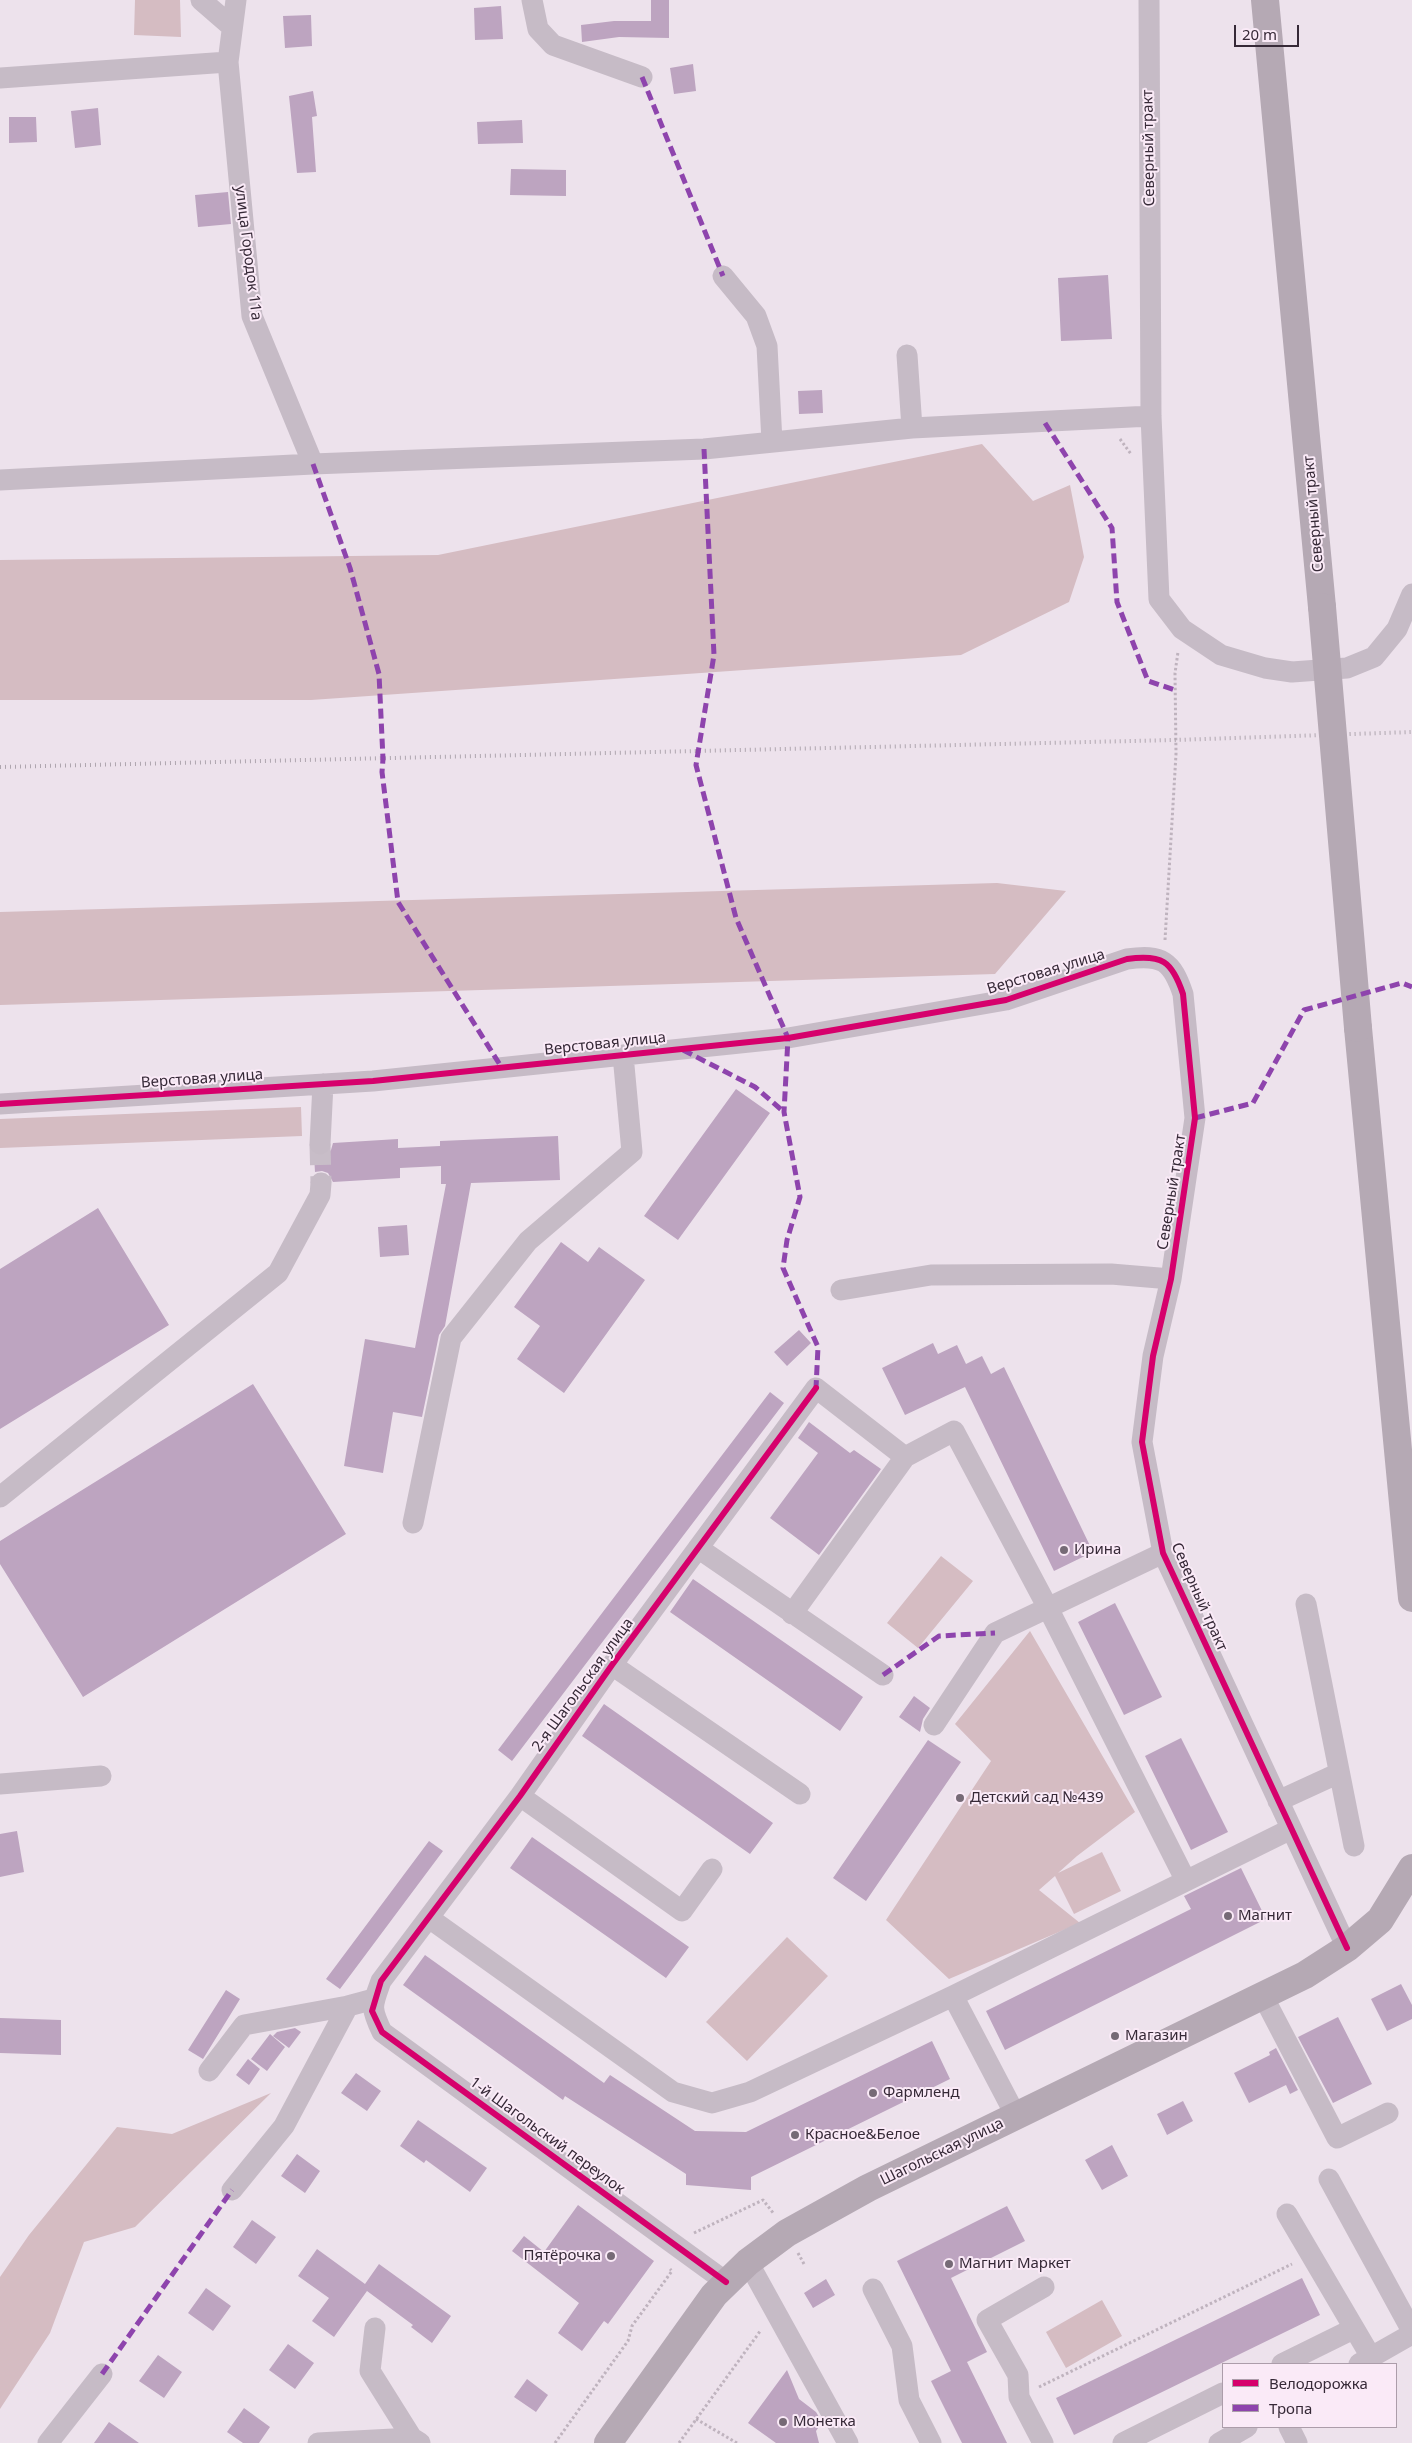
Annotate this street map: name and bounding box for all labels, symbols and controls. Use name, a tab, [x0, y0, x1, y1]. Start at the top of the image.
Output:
scale bar	[1237, 15, 1302, 47]
text: 20 m	[1242, 24, 1277, 44]
street label: Северный тракт	[1139, 89, 1159, 207]
street label: улица Городок 11а	[231, 185, 265, 321]
street label: Северный тракт	[1300, 455, 1328, 573]
street label: Верстовая улица	[985, 946, 1107, 998]
street label: Верстовая улица	[543, 1029, 667, 1059]
street label: Верстовая улица	[140, 1066, 264, 1092]
street label: Северный тракт	[1154, 1133, 1190, 1251]
street label: Северный тракт	[1167, 1540, 1231, 1654]
place label: Ирина	[1074, 1541, 1121, 1559]
marker: Ирина	[1058, 1544, 1070, 1556]
street label: 2-я Шагольская улица	[529, 1615, 637, 1755]
place label: Детский сад №439	[970, 1789, 1104, 1807]
marker: Детский сад №439	[954, 1792, 966, 1804]
place label: Магнит	[1238, 1907, 1292, 1925]
marker: Магнит	[1222, 1910, 1234, 1922]
place label: Магазин	[1125, 2027, 1188, 2045]
marker: Магазин	[1109, 2030, 1121, 2042]
street label: 1-й Шагольский переулок	[466, 2074, 628, 2198]
place label: Фармленд	[883, 2084, 960, 2102]
marker: Фармленд	[867, 2087, 879, 2099]
street label: Шагольская улица	[878, 2114, 1006, 2190]
place label: Красное&Белое	[805, 2126, 920, 2144]
marker: Красное&Белое	[789, 2129, 801, 2141]
place label: Пятёрочка	[524, 2247, 601, 2265]
marker: Пятёрочка	[605, 2250, 617, 2262]
place label: Магнит Маркет	[959, 2255, 1071, 2273]
marker: Магнит Маркет	[943, 2258, 955, 2270]
legend	[1222, 2363, 1397, 2428]
text: Велодорожка	[1269, 2373, 1368, 2393]
text: Тропа	[1269, 2398, 1312, 2418]
place label: Монетка	[793, 2413, 856, 2431]
marker: Монетка	[777, 2416, 789, 2428]

